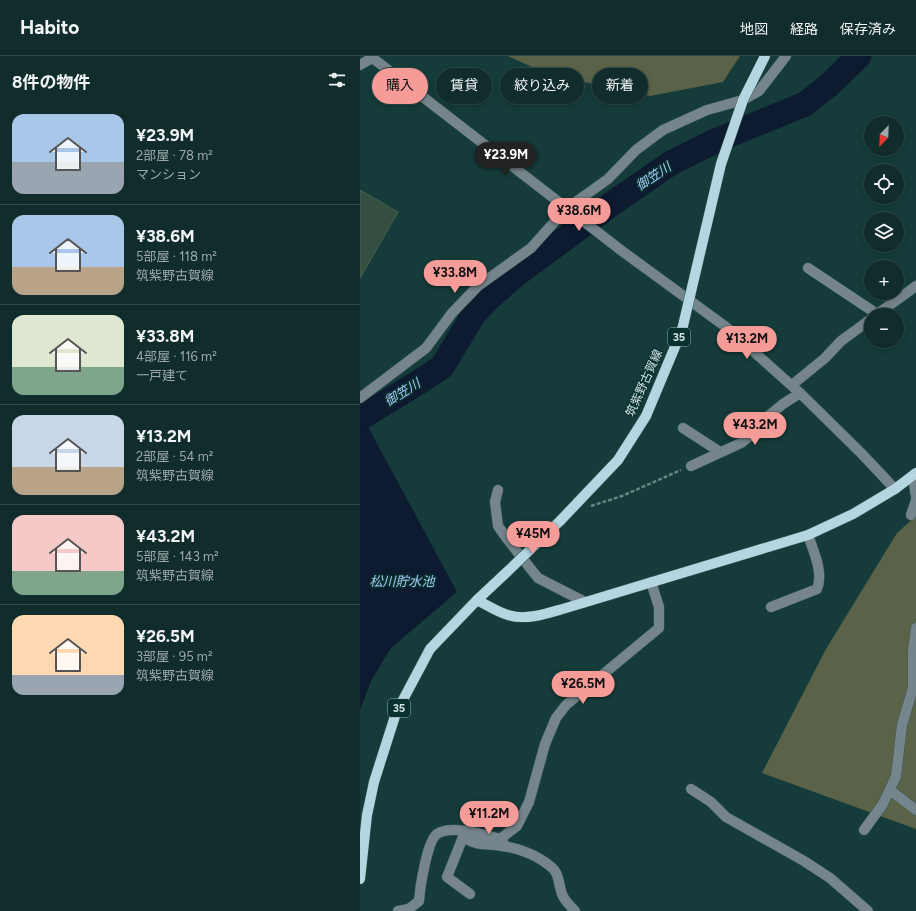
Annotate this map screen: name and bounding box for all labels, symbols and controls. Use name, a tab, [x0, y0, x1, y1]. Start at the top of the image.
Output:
text: Habito	[20, 16, 79, 39]
text: 地図	[740, 21, 768, 38]
text: 経路	[790, 21, 818, 38]
text: 保存済み	[840, 21, 896, 38]
chip: 購入	[372, 68, 428, 104]
chip: 賃貸	[436, 68, 492, 104]
chip: 絞り込み	[500, 68, 584, 104]
chip: 新着	[592, 68, 648, 104]
icon: filters	[326, 69, 348, 91]
text: 8件の物件	[12, 72, 90, 92]
north arrow	[864, 116, 904, 156]
map controls	[864, 116, 904, 348]
text: ¥23.9M	[136, 125, 194, 145]
icon: home	[44, 130, 92, 178]
pin: ¥23.9M	[473, 142, 539, 176]
text: ¥23.9M	[484, 147, 528, 162]
text: 2部屋 · 78 m²	[136, 148, 213, 163]
water label: 御笠川	[633, 158, 675, 194]
button: locate	[864, 164, 904, 204]
text: マンション	[136, 167, 201, 182]
pin: ¥38.6M	[546, 198, 612, 232]
text: ¥38.6M	[557, 203, 601, 218]
button: layers	[864, 212, 904, 252]
text: ¥38.6M	[136, 226, 195, 246]
icon: home	[44, 231, 92, 279]
text: 5部屋 · 118 m²	[136, 249, 217, 264]
pin: ¥33.8M	[422, 260, 488, 294]
button: +	[864, 260, 904, 300]
text: ¥33.8M	[433, 265, 477, 280]
text: 筑紫野古賀線	[136, 268, 214, 283]
button: −	[864, 308, 904, 348]
text: ¥33.8M	[136, 326, 194, 346]
pin: ¥13.2M	[714, 326, 780, 360]
road number: 35	[668, 328, 690, 346]
icon: home	[44, 331, 92, 379]
text: ¥13.2M	[726, 331, 768, 346]
street label: 筑紫野古賀線	[623, 347, 665, 419]
text: 4部屋 · 116 m²	[136, 349, 217, 364]
text: 一戸建て	[136, 368, 188, 383]
water label: 御笠川	[382, 375, 424, 409]
pin: ¥43.2M	[722, 412, 788, 446]
text: ¥43.2M	[732, 417, 778, 432]
text: ¥13.2M	[136, 426, 191, 446]
icon: home	[44, 431, 92, 479]
text: 2部屋 · 54 m²	[136, 449, 214, 464]
text: 筑紫野古賀線	[136, 468, 214, 483]
pin: ¥45M	[509, 521, 557, 555]
text: ¥43.2M	[136, 526, 195, 546]
text: ¥45M	[516, 526, 550, 541]
icon: home	[44, 531, 92, 579]
text: 5部屋 · 143 m²	[136, 549, 219, 564]
text: 筑紫野古賀線	[136, 568, 214, 583]
water label: 松川貯水池	[369, 574, 436, 589]
text: ¥26.5M	[136, 626, 195, 646]
icon: home	[44, 631, 92, 679]
text: 3部屋 · 95 m²	[136, 649, 213, 664]
text: 筑紫野古賀線	[136, 668, 214, 683]
pin: ¥26.5M	[550, 671, 616, 705]
text: ¥26.5M	[561, 676, 605, 691]
road number: 35	[388, 699, 410, 717]
pin: ¥11.2M	[456, 801, 522, 835]
text: ¥11.2M	[469, 806, 509, 821]

